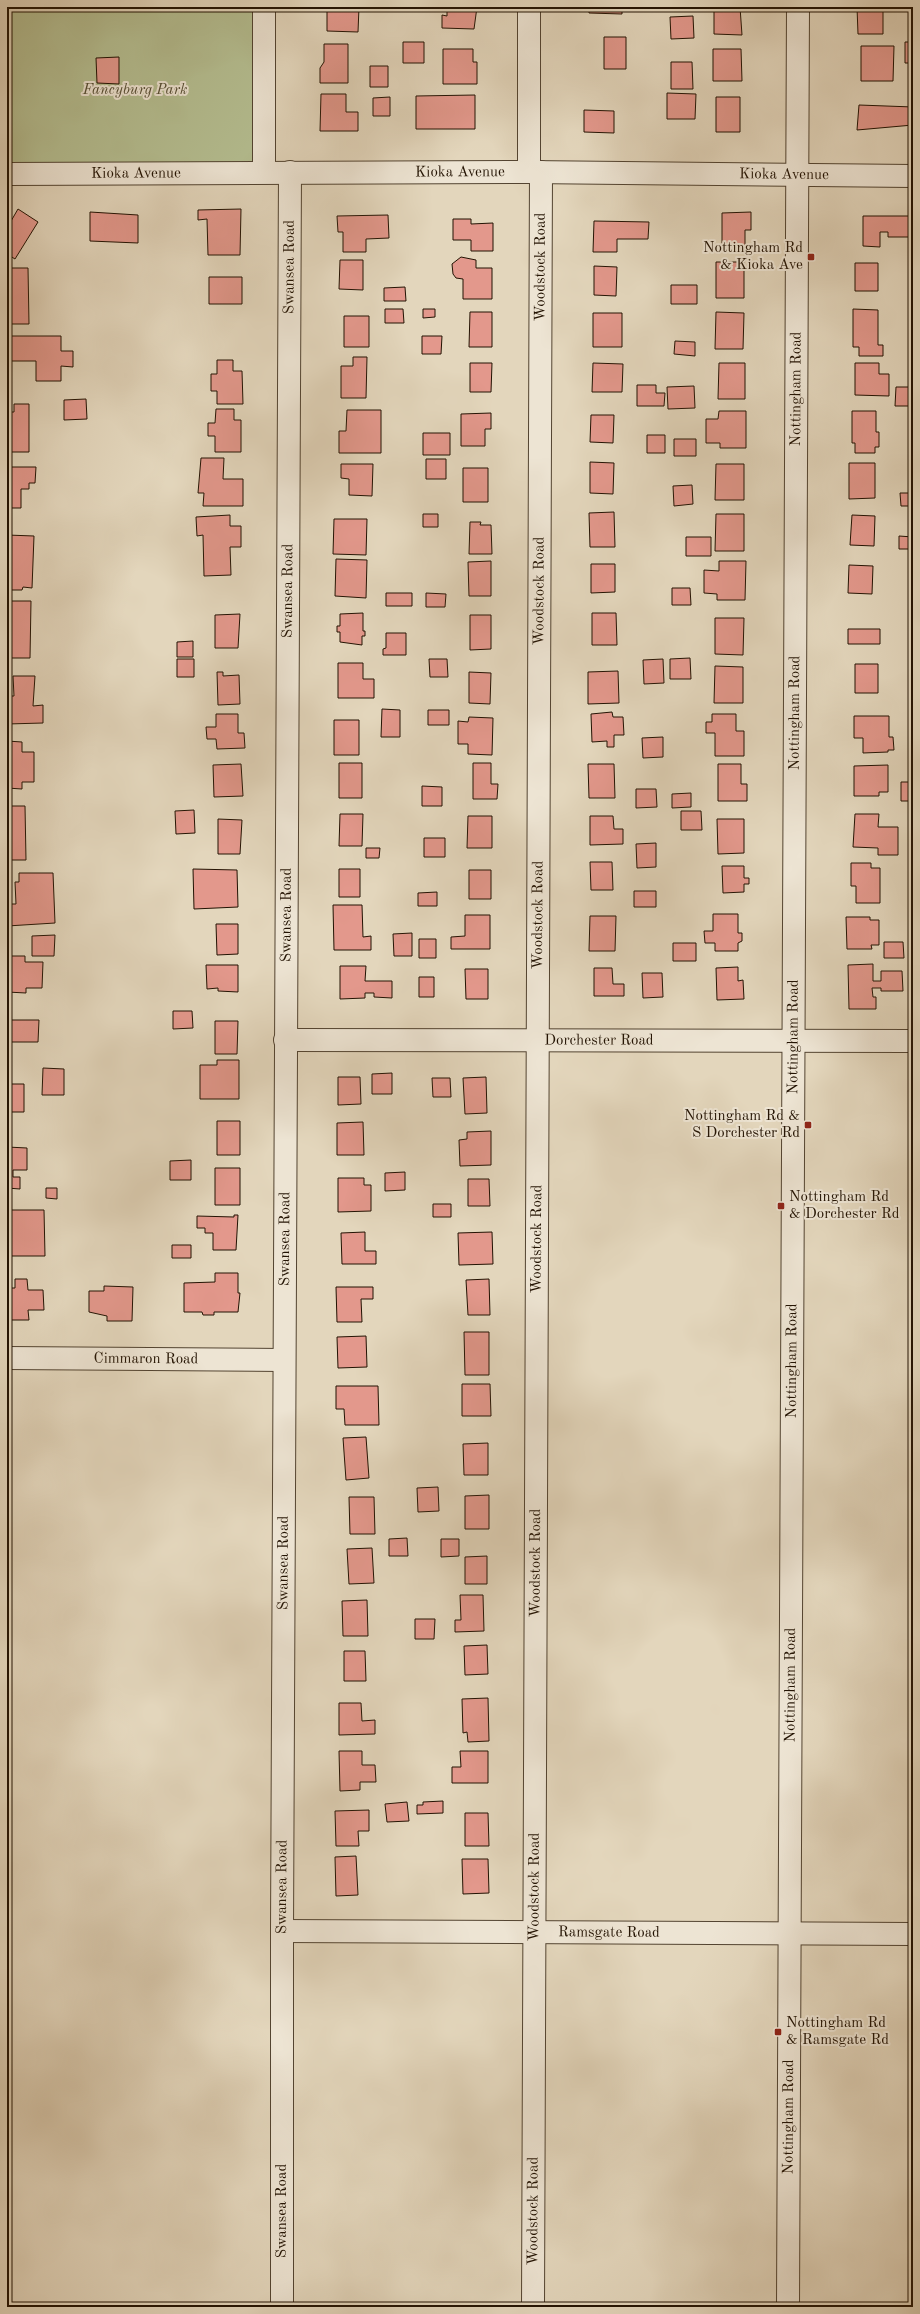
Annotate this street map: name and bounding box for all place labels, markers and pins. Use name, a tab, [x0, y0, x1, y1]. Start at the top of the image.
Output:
place label: Nottingham Rd & Kioka Ave	[703, 241, 803, 273]
marker: Nottingham Rd & Kioka Ave	[806, 252, 816, 262]
place label: Nottingham Rd & S Dorchester Rd	[684, 1109, 800, 1141]
marker: Nottingham Rd & S Dorchester Rd	[803, 1120, 813, 1130]
place label: Nottingham Rd & Dorchester Rd	[789, 1190, 900, 1222]
marker: Nottingham Rd & Dorchester Rd	[776, 1201, 786, 1211]
place label: Nottingham Rd & Ramsgate Rd	[786, 2016, 889, 2048]
marker: Nottingham Rd & Ramsgate Rd	[773, 2027, 783, 2037]

